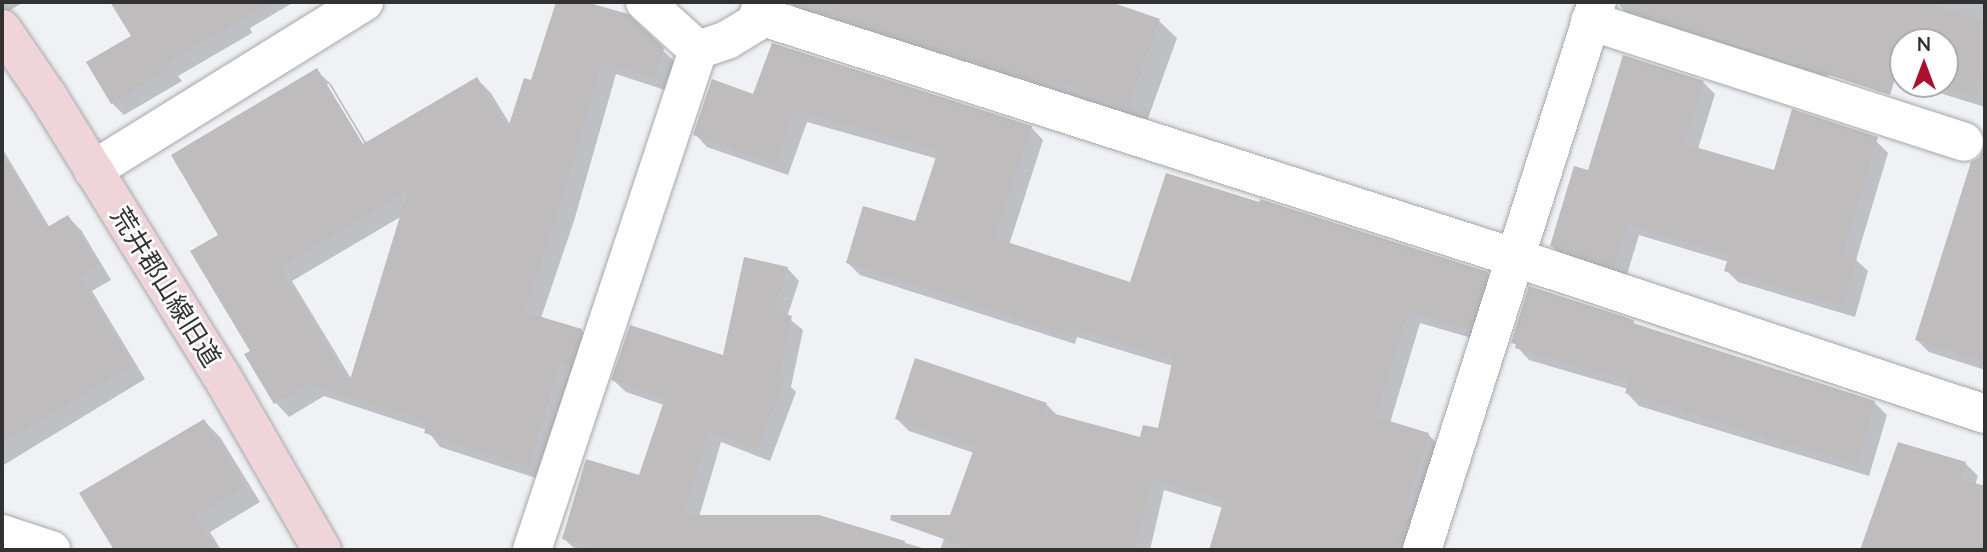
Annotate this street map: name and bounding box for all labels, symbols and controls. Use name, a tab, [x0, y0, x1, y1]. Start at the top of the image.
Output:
north arrow	[1889, 28, 1959, 98]
text: N	[1917, 32, 1931, 56]
street label: 荒井郡山線旧道	[105, 202, 227, 372]

